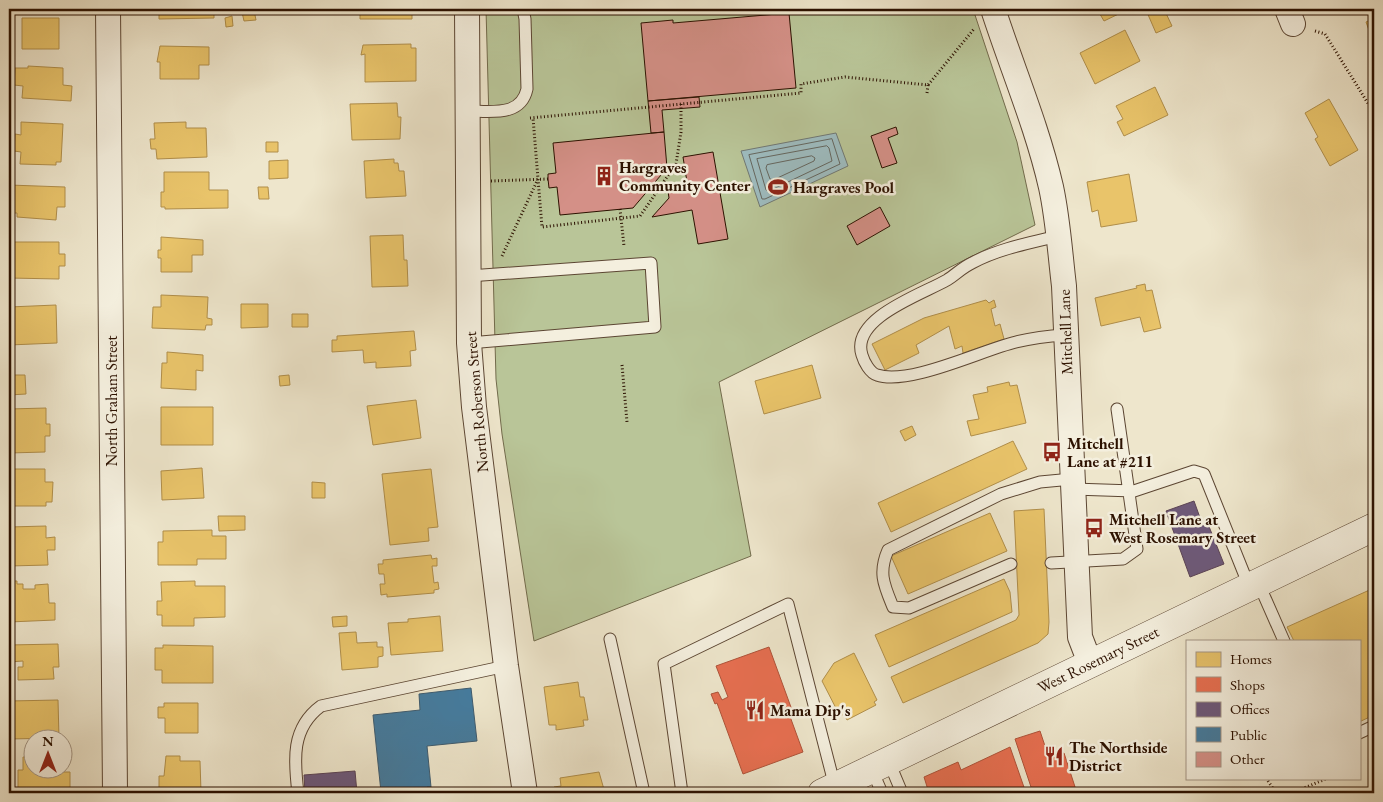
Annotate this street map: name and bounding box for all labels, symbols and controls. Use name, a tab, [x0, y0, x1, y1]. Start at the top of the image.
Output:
place label: Hargraves Community Center	[619, 157, 751, 196]
building icon: Hargraves Community Center	[593, 165, 615, 187]
sports icon: Hargraves Pool	[767, 176, 789, 198]
place label: Hargraves Pool	[793, 177, 894, 198]
street label: Mitchell Lane	[1054, 289, 1077, 375]
street label: North Roberson Street	[460, 331, 493, 473]
street label: North Graham Street	[101, 335, 122, 467]
place label: Mitchell Lane at #211	[1067, 433, 1153, 472]
bus stop icon: Mitchell Lane at #211	[1041, 441, 1063, 463]
place label: Mitchell Lane at West Rosemary Street	[1109, 509, 1256, 548]
bus stop icon: Mitchell Lane at West Rosemary Street	[1083, 517, 1105, 539]
street label: West Rosemary Street	[1034, 621, 1163, 698]
legend	[1186, 640, 1360, 780]
text: Homes	[1230, 649, 1272, 668]
text: Shops	[1230, 675, 1265, 694]
restaurant icon: Mama Dip's	[744, 699, 766, 721]
text: Offices	[1230, 699, 1270, 718]
place label: Mama Dip's	[770, 700, 851, 721]
text: Public	[1230, 725, 1267, 744]
north arrow	[22, 730, 72, 780]
text: N	[42, 732, 54, 750]
place label: The Northside District	[1069, 737, 1168, 776]
restaurant icon: The Northside District	[1043, 745, 1065, 767]
text: Other	[1230, 749, 1265, 768]

